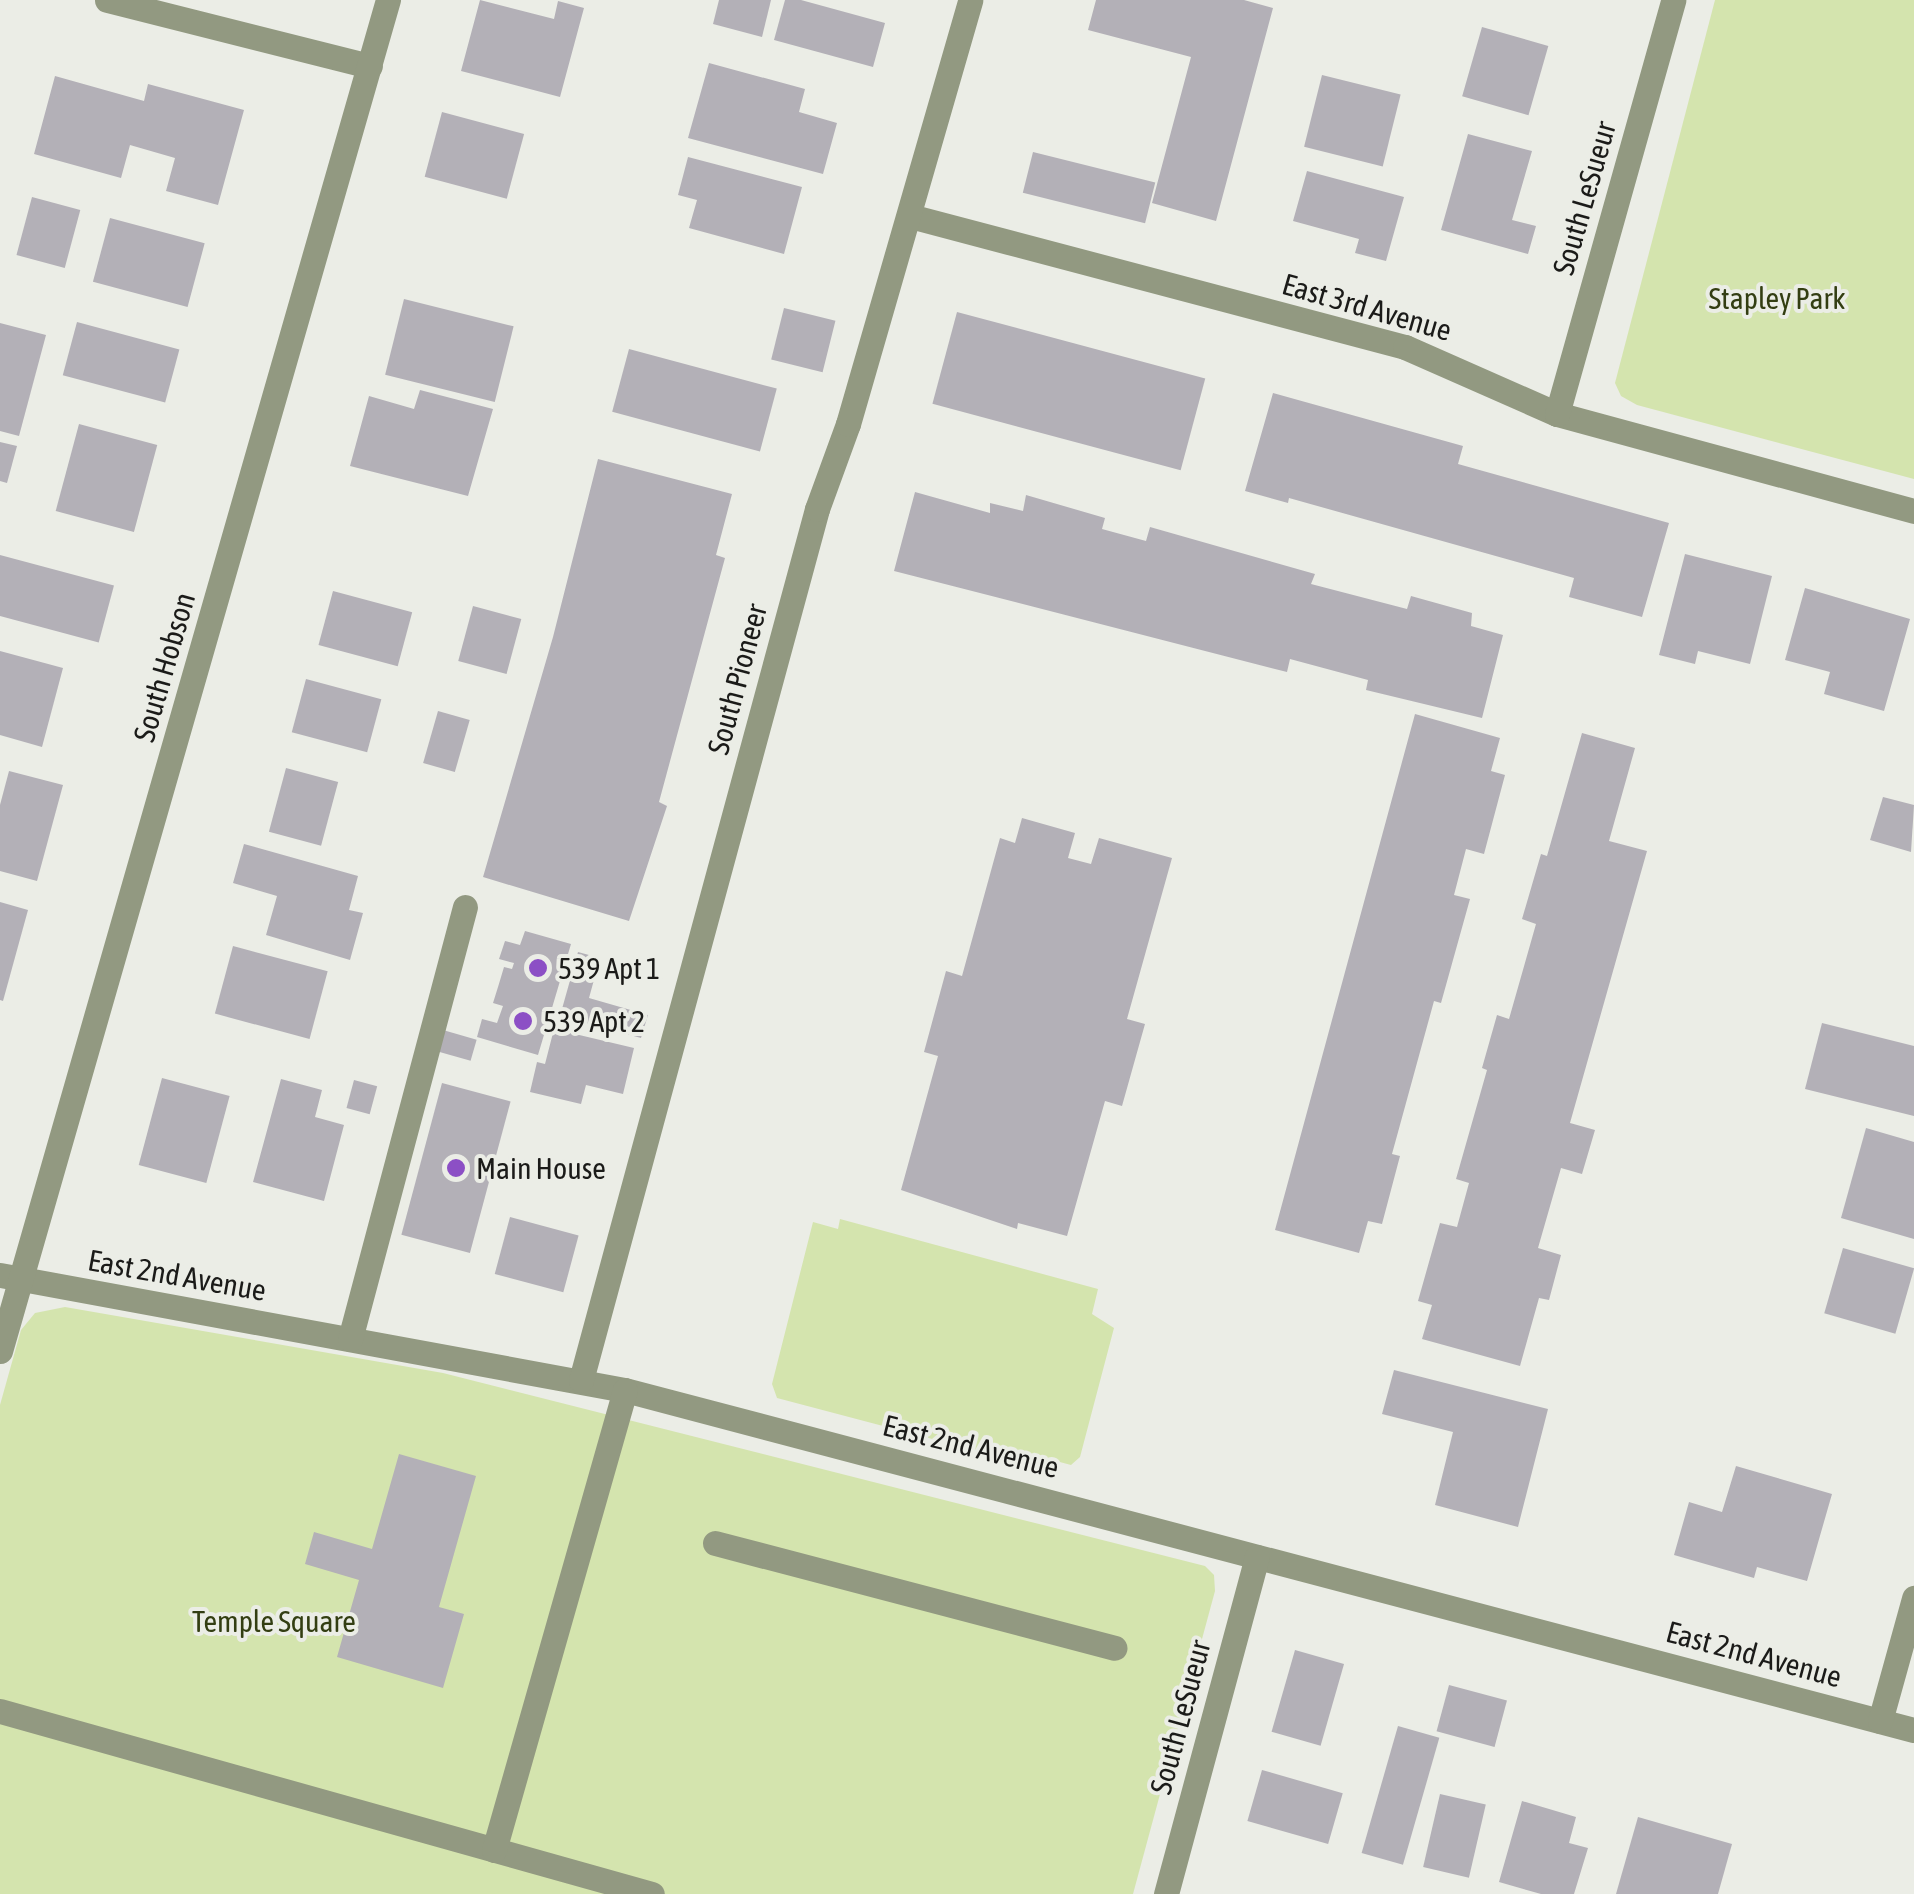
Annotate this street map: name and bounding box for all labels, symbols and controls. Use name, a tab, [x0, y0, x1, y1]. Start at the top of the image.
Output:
street label: South LeSueur	[1545, 117, 1623, 279]
street label: East 3rd Avenue	[1278, 266, 1456, 348]
park label: Stapley Park	[1709, 280, 1845, 316]
street label: South Hobson	[126, 588, 202, 746]
street label: South Pioneer	[700, 600, 774, 758]
place label: 539 Apt 1	[558, 950, 660, 986]
marker: 539 Apt 1	[527, 957, 549, 979]
place label: 539 Apt 2	[543, 1003, 645, 1039]
marker: 539 Apt 2	[512, 1010, 534, 1032]
place label: Main House	[476, 1150, 606, 1186]
marker: Main House	[445, 1157, 467, 1179]
street label: East 2nd Avenue	[85, 1242, 269, 1308]
street label: East 2nd Avenue	[879, 1407, 1063, 1485]
park label: Temple Square	[192, 1603, 356, 1639]
street label: East 2nd Avenue	[1662, 1613, 1846, 1695]
street label: South LeSueur	[1142, 1636, 1218, 1798]

